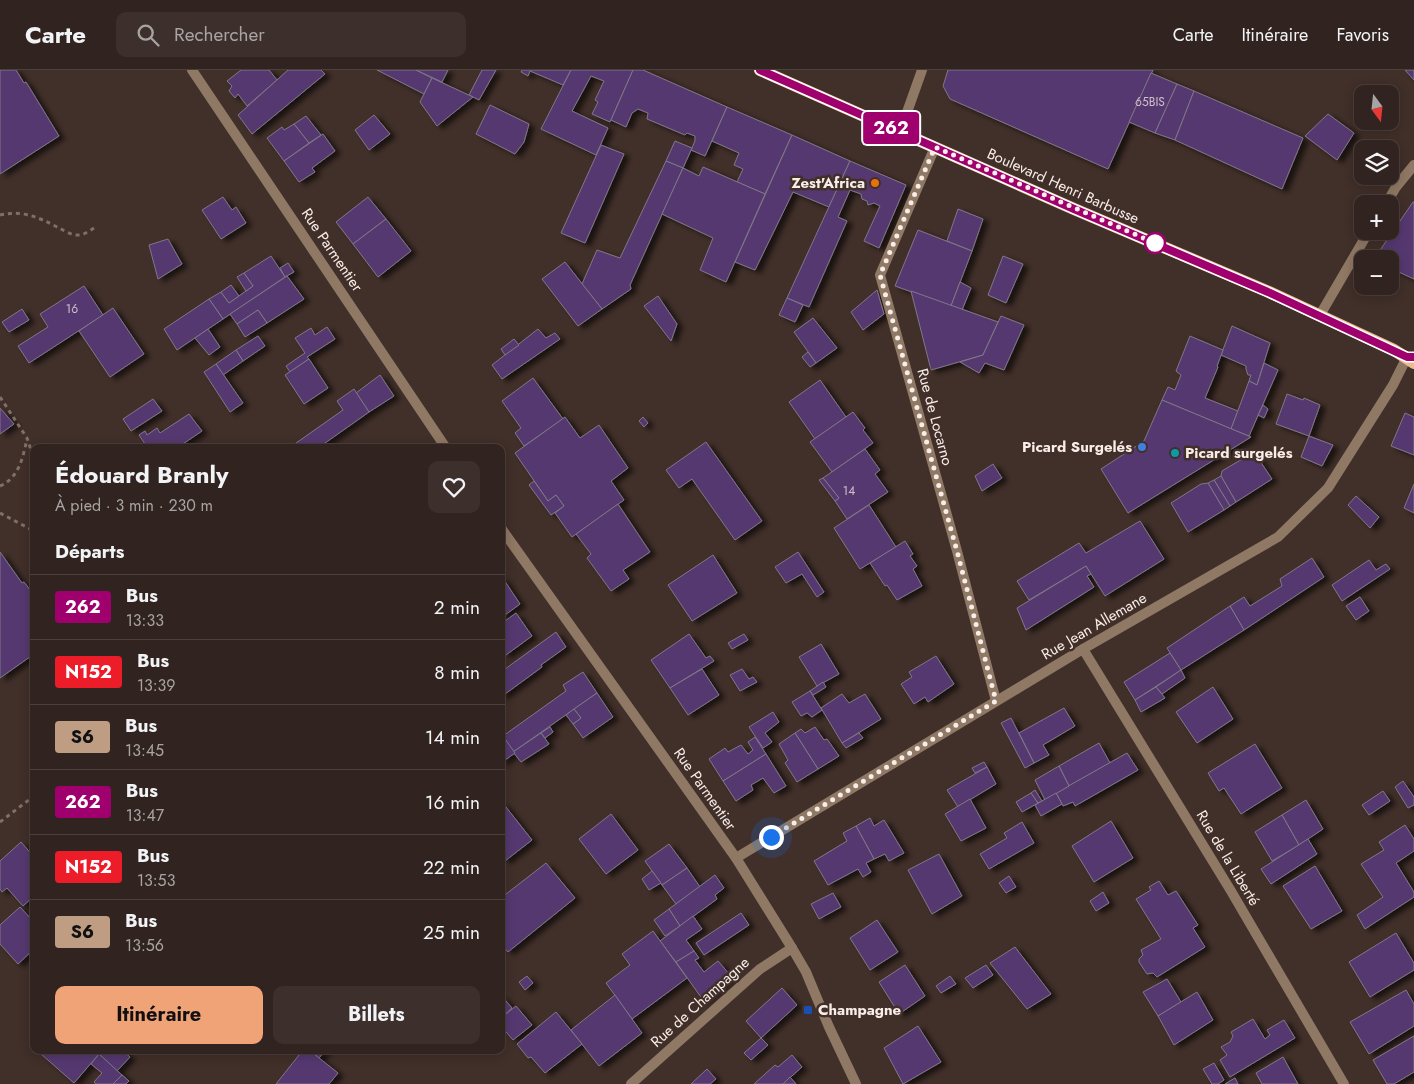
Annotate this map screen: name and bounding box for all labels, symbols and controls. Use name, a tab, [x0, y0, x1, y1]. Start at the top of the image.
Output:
search box	[116, 12, 466, 57]
text: Carte	[25, 17, 86, 52]
icon: search	[134, 21, 162, 49]
text: Rechercher	[174, 21, 265, 48]
text: Carte	[1173, 22, 1214, 48]
text: Itinéraire	[1242, 22, 1308, 48]
text: Favoris	[1336, 22, 1389, 48]
north arrow	[1354, 85, 1399, 130]
map controls	[1354, 85, 1399, 295]
house number: 65BIS	[1135, 93, 1165, 111]
line badge: 262	[862, 112, 920, 144]
text: 262	[873, 115, 909, 141]
button: layers	[1354, 140, 1399, 185]
street label: Boulevard Henri Barbusse	[984, 143, 1143, 230]
place label: Zest'Africa	[792, 172, 865, 194]
marker: Zest'Africa	[869, 177, 881, 189]
button: +	[1354, 195, 1399, 240]
street label: Rue Parmentier	[296, 204, 369, 297]
unlabelled marker	[1144, 232, 1166, 254]
button: −	[1354, 250, 1399, 295]
house number: 16	[66, 300, 78, 318]
street label: Rue de Locarno	[911, 366, 959, 468]
place label: Picard Surgelés	[1022, 436, 1132, 458]
marker: Picard Surgelés	[1136, 441, 1148, 453]
place label: Picard surgelés	[1185, 442, 1293, 464]
marker: Picard surgelés	[1169, 447, 1181, 459]
text: Édouard Branly	[55, 457, 229, 492]
button: heart	[428, 461, 480, 513]
house number: 14	[843, 482, 855, 500]
text: À pied · 3 min · 230 m	[55, 494, 213, 517]
text: Départs	[55, 538, 124, 565]
text: Bus	[126, 582, 158, 609]
street label: Rue Jean Allemane	[1037, 587, 1151, 665]
text: 262	[65, 594, 101, 620]
text: 2 min	[434, 594, 480, 621]
text: 13:33	[126, 609, 164, 632]
text: Bus	[137, 647, 169, 674]
text: N152	[65, 659, 112, 685]
text: 8 min	[434, 659, 480, 686]
text: 13:39	[137, 674, 176, 697]
text: Bus	[125, 712, 157, 739]
text: S6	[71, 724, 94, 750]
text: 14 min	[425, 724, 480, 751]
text: 13:45	[125, 739, 164, 762]
street label: Rue Parmentier	[668, 743, 742, 835]
text: Bus	[126, 777, 158, 804]
text: 262	[65, 789, 101, 815]
text: 16 min	[425, 789, 480, 816]
text: 13:47	[126, 804, 164, 827]
street label: Rue de la Liberté	[1191, 806, 1265, 910]
your location	[759, 825, 784, 850]
text: Bus	[137, 842, 169, 869]
text: N152	[65, 854, 112, 880]
text: 22 min	[423, 854, 480, 881]
text: 13:53	[137, 869, 175, 892]
text: Bus	[125, 907, 157, 934]
text: S6	[71, 919, 94, 945]
text: 25 min	[423, 919, 480, 946]
text: 13:56	[125, 934, 164, 957]
street label: Rue de Champagne	[646, 951, 754, 1052]
button: Itinéraire	[55, 986, 263, 1044]
button: Billets	[273, 986, 480, 1044]
place label: Champagne	[818, 999, 902, 1021]
marker: Champagne	[802, 1004, 814, 1016]

